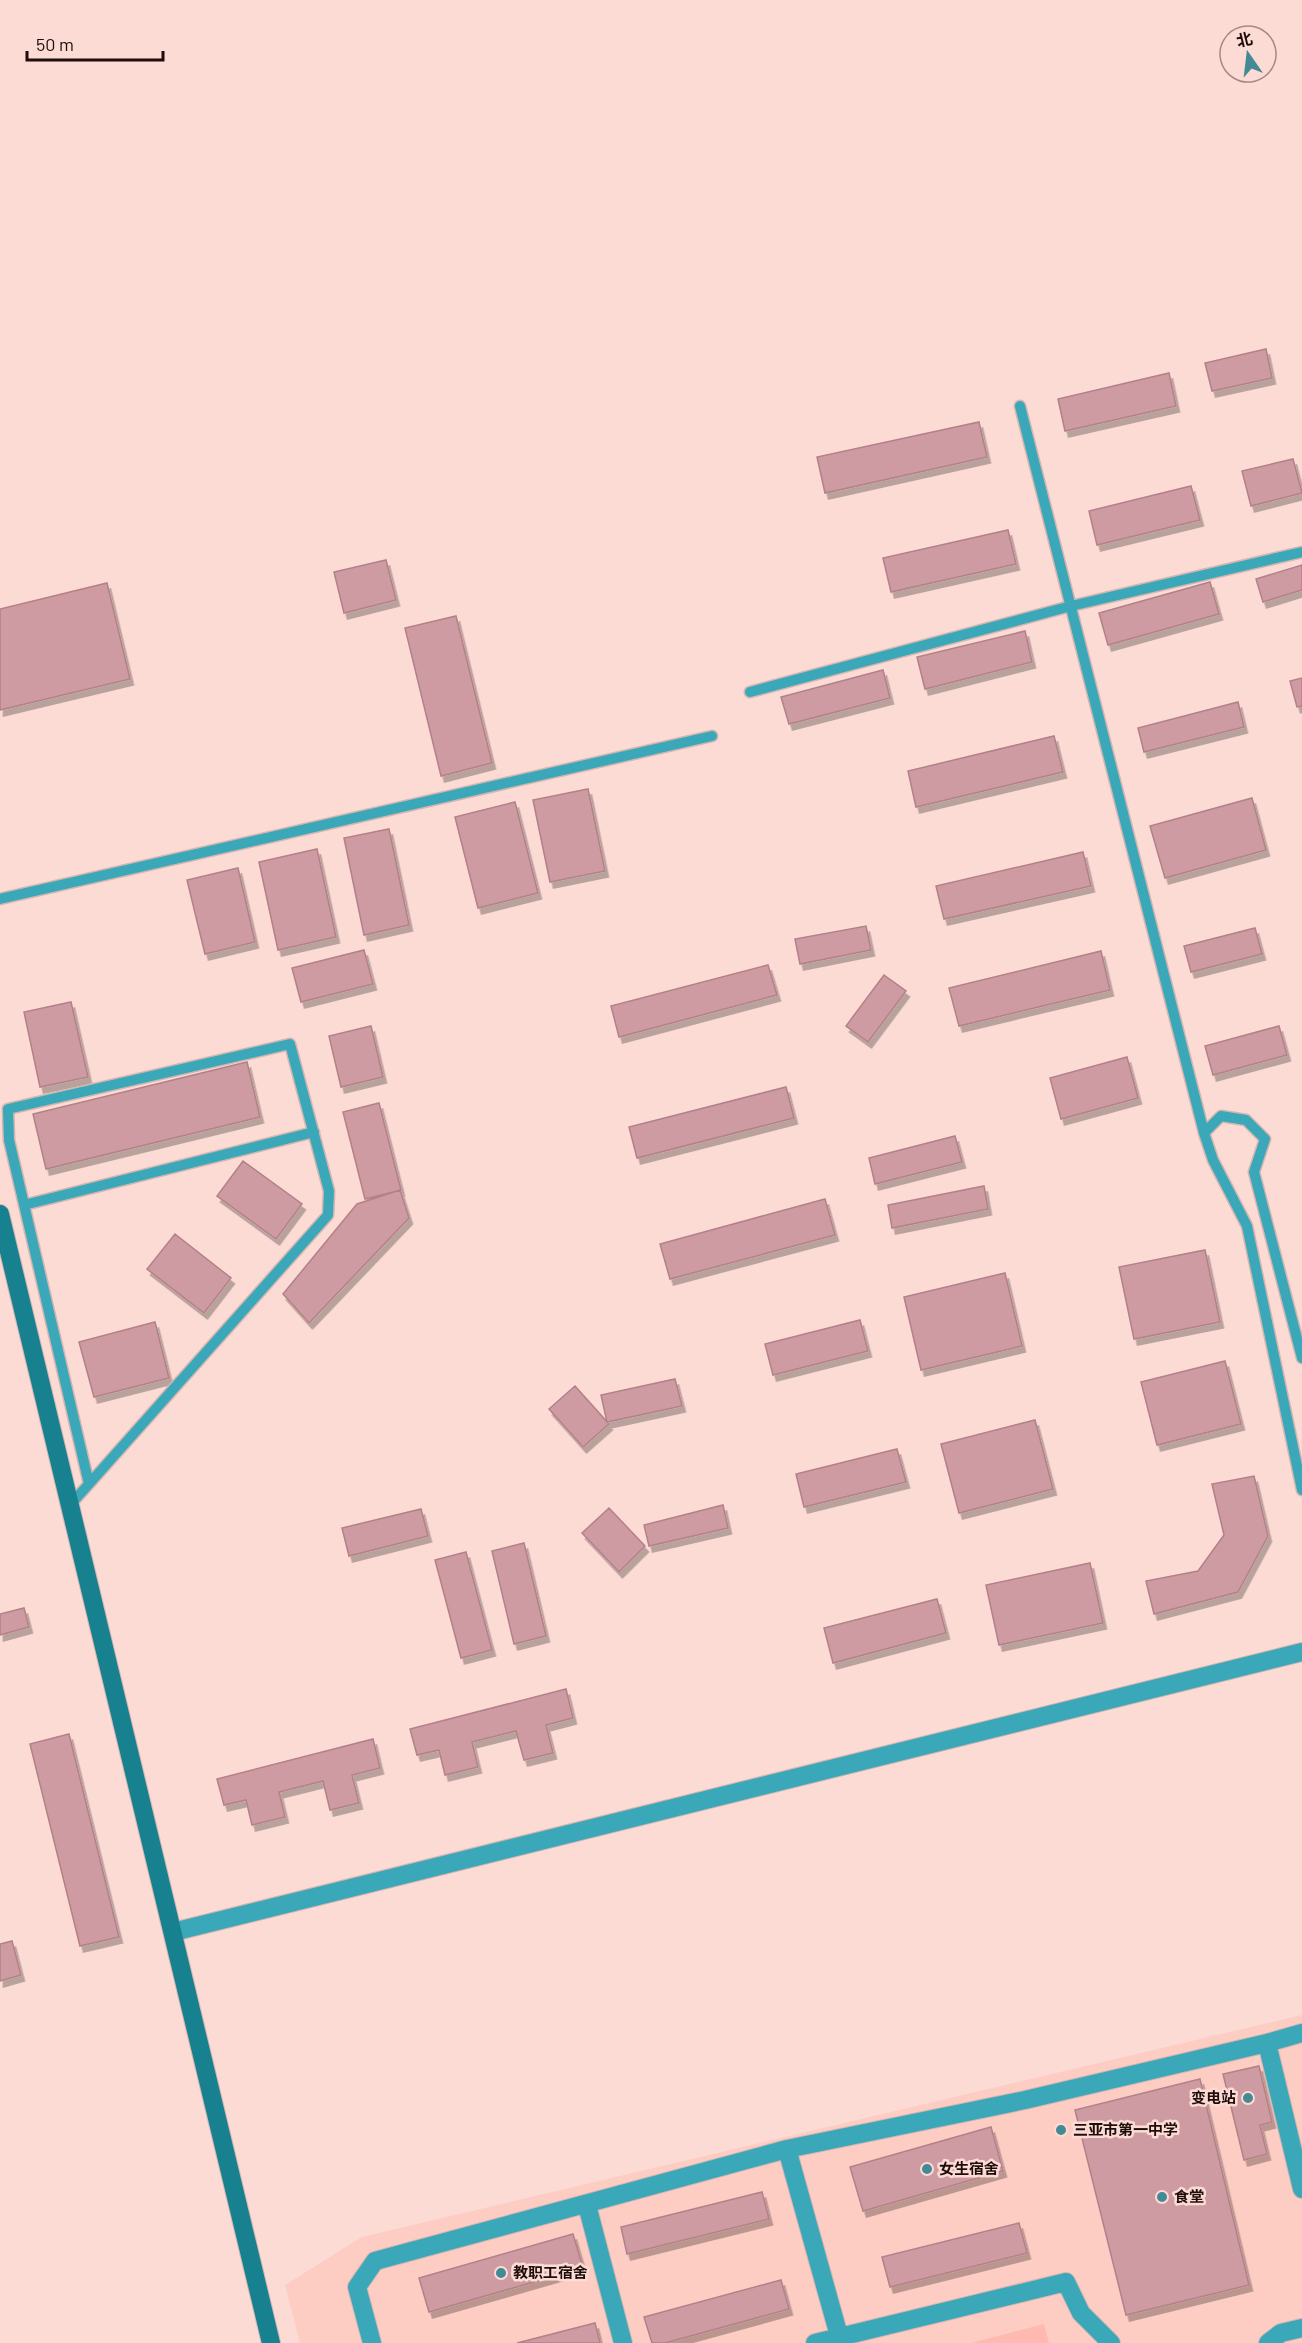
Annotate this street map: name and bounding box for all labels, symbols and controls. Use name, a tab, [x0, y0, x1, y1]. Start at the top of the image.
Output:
scale bar	[27, 24, 164, 62]
north arrow	[1218, 24, 1278, 84]
text: 北	[1234, 28, 1254, 50]
text: 50 m	[36, 33, 74, 55]
place label: 变电站	[1191, 2088, 1236, 2106]
marker: 变电站	[1241, 2091, 1255, 2105]
place label: 三亚市第一中学	[1073, 2120, 1178, 2138]
marker: 三亚市第一中学	[1054, 2123, 1068, 2137]
place label: 女生宿舍	[939, 2159, 999, 2177]
marker: 女生宿舍	[920, 2162, 934, 2176]
place label: 食堂	[1174, 2187, 1204, 2205]
marker: 食堂	[1155, 2190, 1169, 2204]
place label: 教职工宿舍	[513, 2263, 588, 2281]
marker: 教职工宿舍	[494, 2266, 508, 2280]

